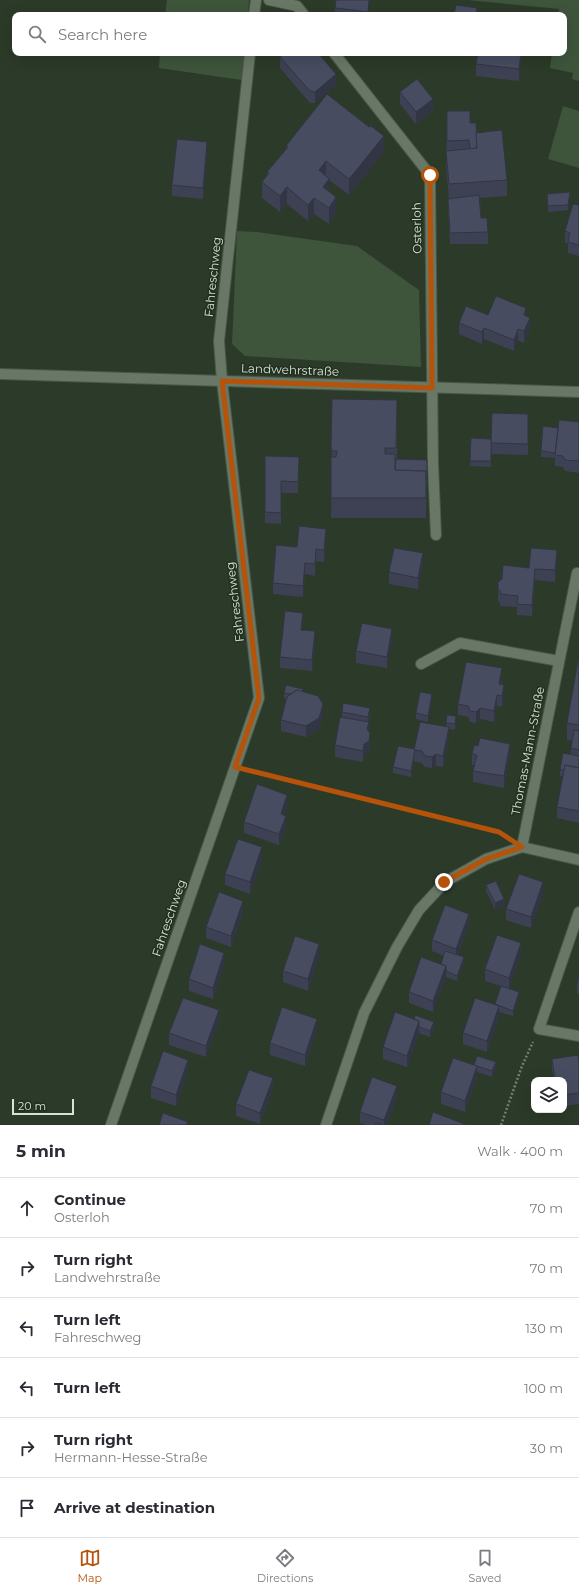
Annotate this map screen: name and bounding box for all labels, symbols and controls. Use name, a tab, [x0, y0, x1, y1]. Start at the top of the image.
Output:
search box	[12, 12, 567, 56]
icon: search	[26, 23, 48, 45]
text: Search here	[58, 25, 147, 44]
route start	[421, 166, 439, 184]
street label: Osterloh	[409, 202, 424, 254]
street label: Fahreschweg	[201, 236, 224, 318]
street label: Landwehrstraße	[241, 360, 339, 379]
street label: Fahreschweg	[222, 561, 247, 643]
street label: Thomas-Mann-Straße	[508, 685, 547, 817]
route end	[435, 873, 453, 891]
street label: Fahreschweg	[148, 877, 189, 958]
map controls	[531, 1077, 567, 1113]
button: layers	[531, 1077, 567, 1113]
scale bar	[12, 1097, 74, 1116]
text: 20 m	[18, 1099, 46, 1113]
text: 5 min	[16, 1141, 66, 1161]
text: Walk · 400 m	[477, 1143, 563, 1159]
text: Continue	[54, 1190, 126, 1209]
icon: ahead	[16, 1197, 38, 1219]
text: 70 m	[530, 1200, 563, 1216]
text: Osterloh	[54, 1209, 110, 1225]
text: Turn right	[54, 1250, 133, 1269]
icon: right	[16, 1257, 38, 1279]
text: 70 m	[530, 1260, 563, 1276]
text: Landwehrstraße	[54, 1269, 161, 1285]
text: Turn left	[54, 1310, 121, 1329]
icon: left	[16, 1317, 38, 1339]
text: 130 m	[525, 1320, 563, 1336]
text: Fahreschweg	[54, 1329, 142, 1345]
icon: left	[16, 1377, 38, 1399]
text: Turn left	[54, 1378, 121, 1397]
text: 100 m	[524, 1380, 563, 1396]
text: Turn right	[54, 1430, 133, 1449]
icon: right	[16, 1437, 38, 1459]
text: 30 m	[530, 1440, 563, 1456]
text: Hermann-Hesse-Straße	[54, 1449, 208, 1465]
icon: arrive	[16, 1497, 38, 1519]
text: Arrive at destination	[54, 1498, 215, 1517]
tab: Map	[78, 1547, 102, 1585]
tab: Directions	[257, 1547, 313, 1585]
tab: Saved	[468, 1547, 501, 1585]

